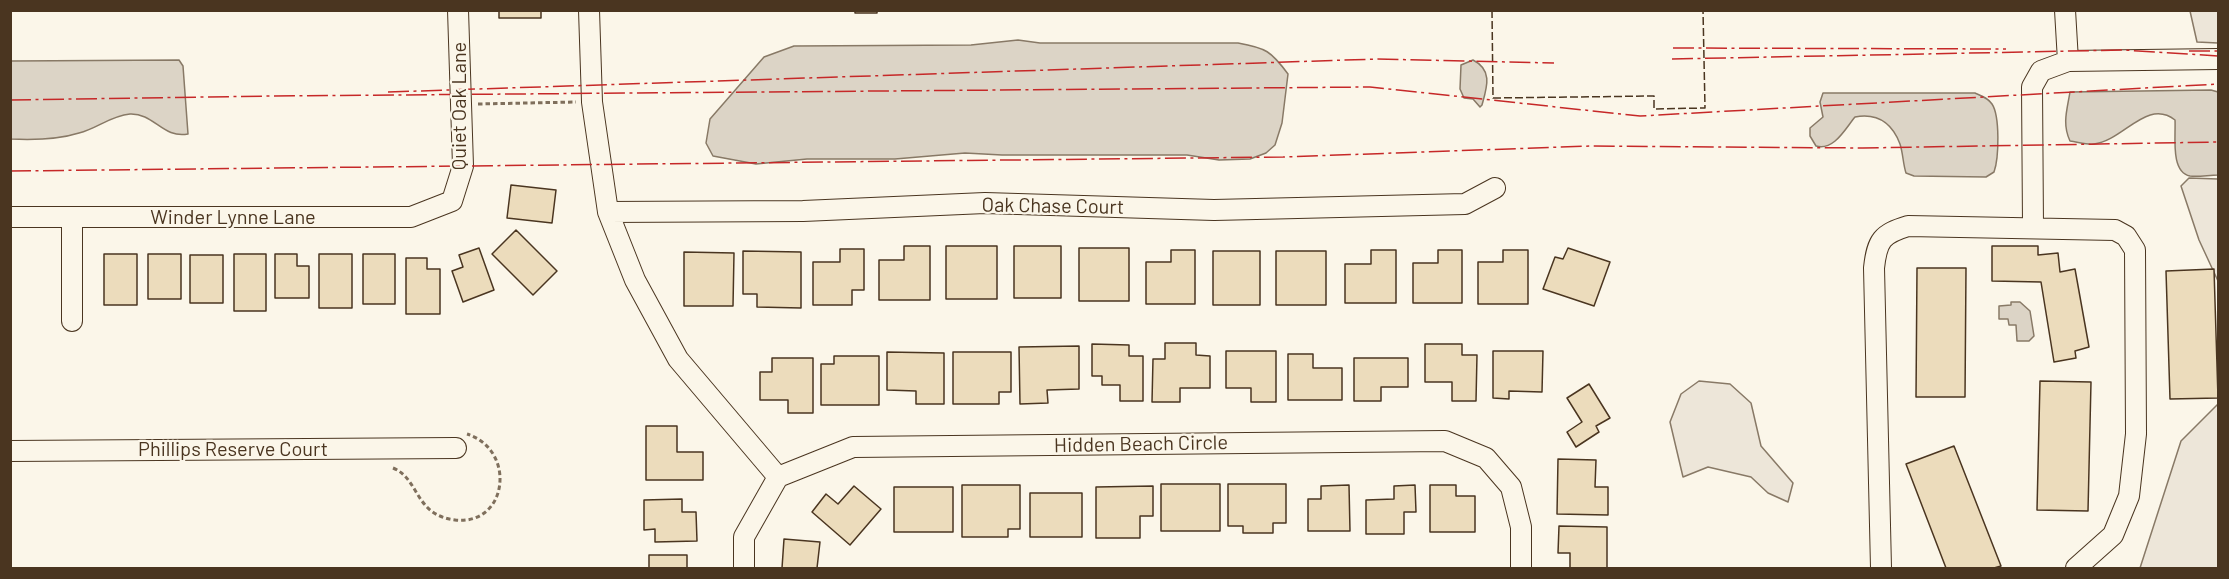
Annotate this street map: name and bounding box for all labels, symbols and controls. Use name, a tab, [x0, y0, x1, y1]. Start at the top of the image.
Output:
street label: Quiet Oak Lane	[447, 42, 471, 170]
street label: Oak Chase Court	[982, 193, 1124, 219]
street label: Winder Lynne Lane	[150, 205, 316, 229]
street label: Hidden Beach Circle	[1054, 430, 1228, 458]
street label: Phillips Reserve Court	[138, 437, 328, 461]

